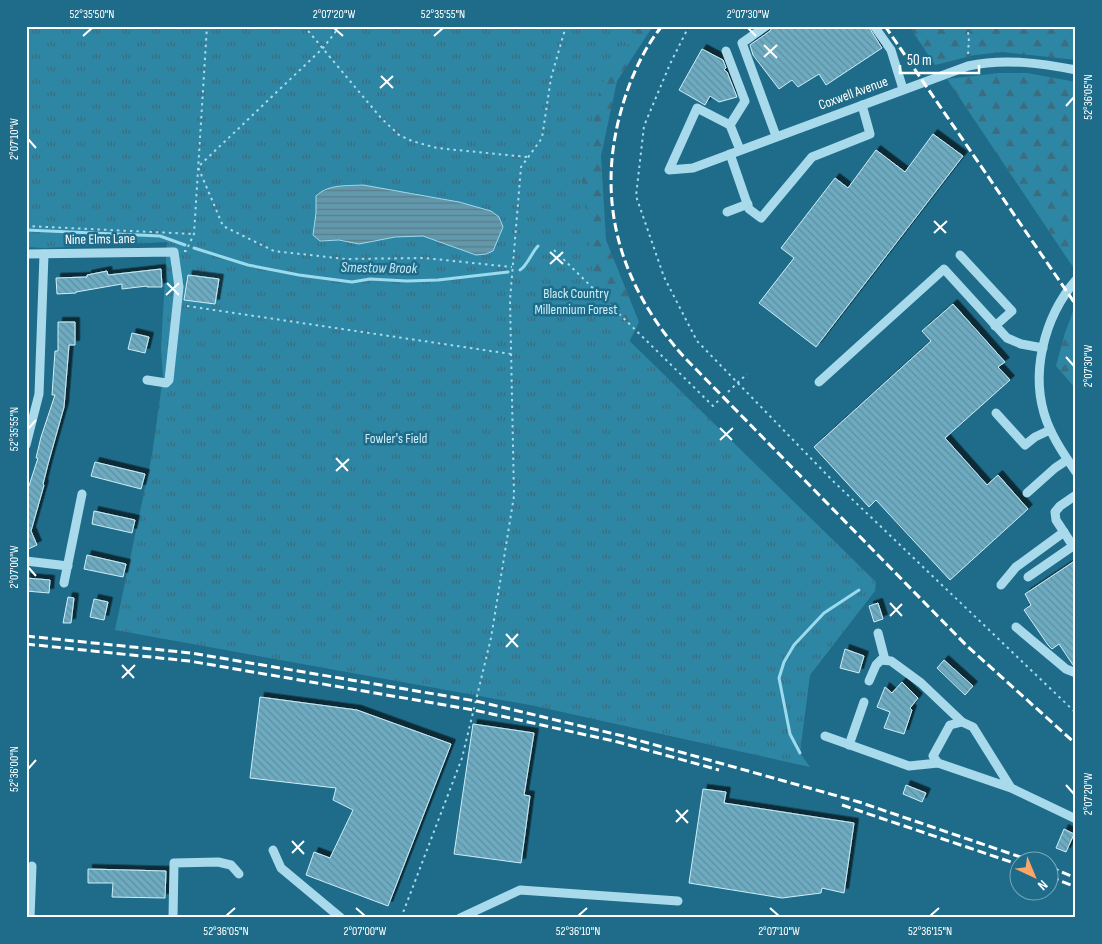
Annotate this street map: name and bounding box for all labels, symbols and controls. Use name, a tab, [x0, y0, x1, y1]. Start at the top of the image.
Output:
text: 52°35'50"N	[70, 7, 114, 22]
text: 2°07'20"W	[313, 7, 355, 22]
text: 52°35'55"N	[421, 7, 465, 22]
text: 2°07'30"W	[727, 7, 769, 22]
scale bar	[900, 42, 978, 74]
text: 50 m	[907, 51, 932, 70]
street label: Coxwell Avenue	[816, 73, 890, 113]
text: 52°36'05"N	[1081, 74, 1096, 120]
text: 2°07'10"W	[7, 118, 22, 160]
street label: Nine Elms Lane	[65, 230, 135, 248]
water label: Smestow Brook	[341, 258, 418, 278]
park label: Black Country Millennium Forest	[534, 285, 618, 318]
text: 2°07'30"W	[1081, 345, 1096, 387]
text: 52°35'55"N	[7, 407, 22, 451]
park label: Fowler's Field	[365, 430, 428, 447]
text: 2°07'00"W	[7, 545, 22, 588]
text: 52°36'00"N	[7, 746, 22, 792]
text: 2°07'20"W	[1081, 773, 1096, 815]
north arrow	[1010, 852, 1060, 902]
text: N	[1034, 876, 1051, 894]
text: 52°36'05"N	[203, 924, 249, 939]
text: 2°07'00"W	[344, 924, 387, 939]
text: 52°36'10"N	[556, 924, 600, 939]
text: 2°07'10"W	[758, 924, 800, 939]
text: 52°36'15"N	[908, 924, 952, 939]

